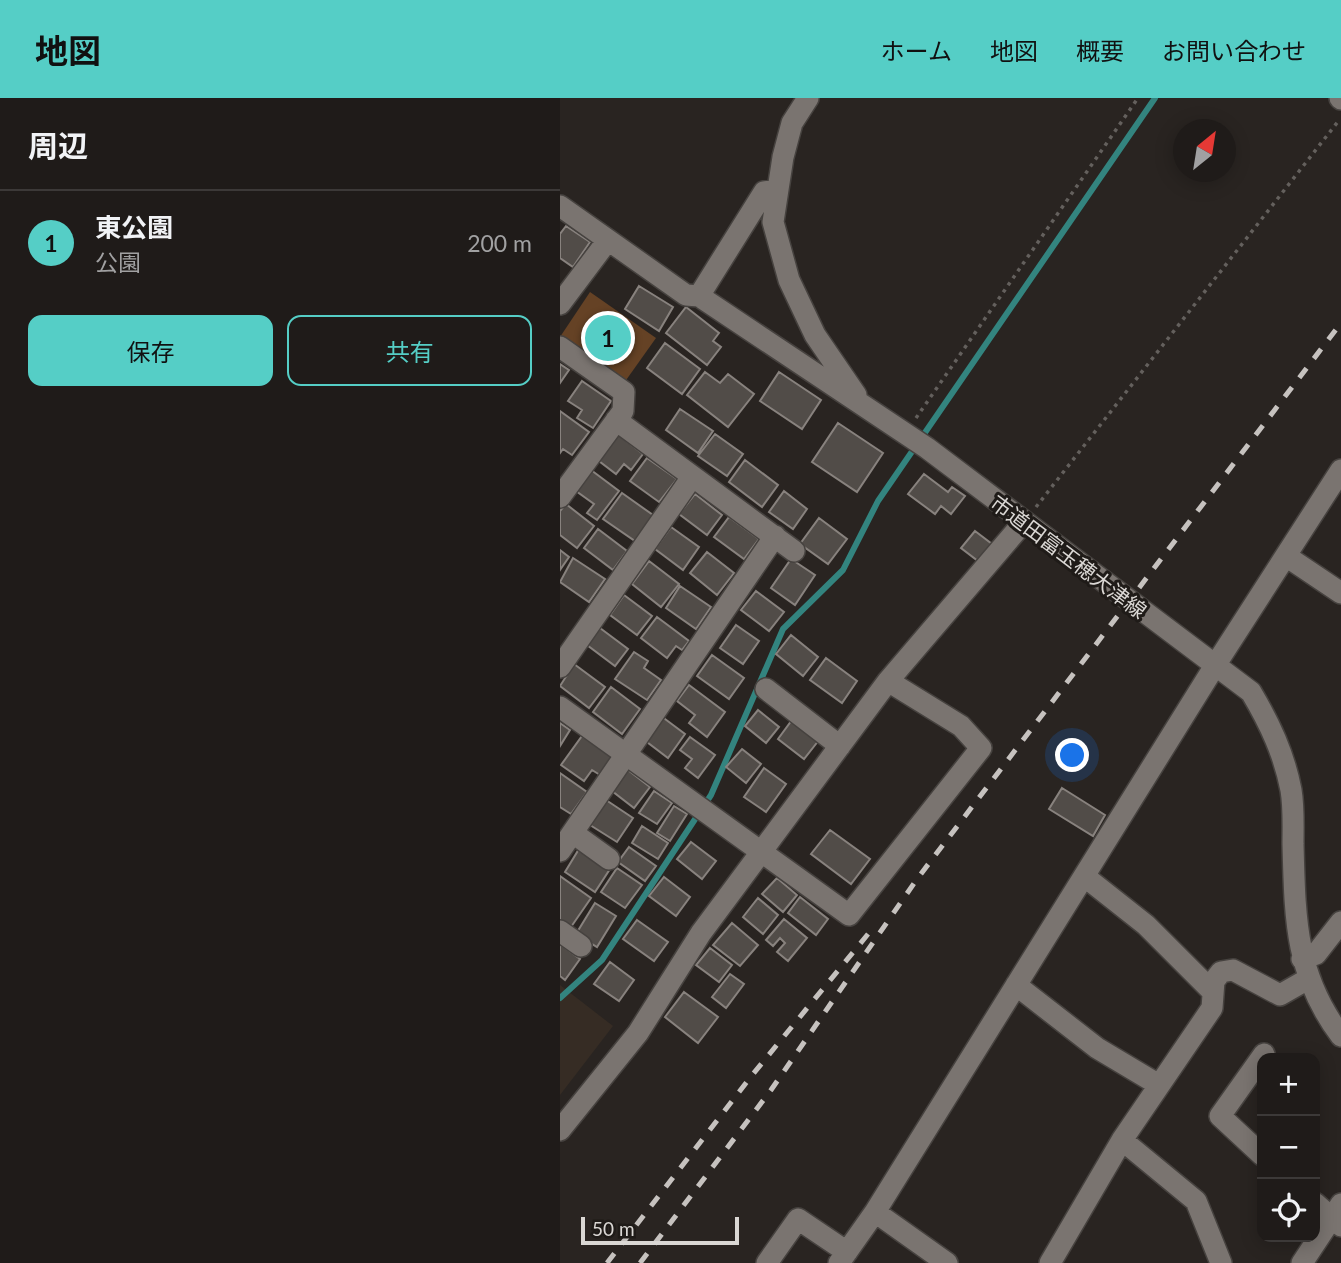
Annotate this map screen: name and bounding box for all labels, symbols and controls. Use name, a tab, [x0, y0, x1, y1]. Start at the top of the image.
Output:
text: 地図	[35, 30, 101, 70]
text: ホーム	[881, 36, 952, 65]
text: 地図	[990, 36, 1038, 65]
text: 概要	[1076, 36, 1124, 65]
text: お問い合わせ	[1162, 36, 1306, 65]
north arrow	[1173, 119, 1236, 182]
text: 周辺	[28, 127, 88, 163]
text: 東公園	[95, 211, 173, 243]
text: 1	[44, 229, 58, 257]
text: 200 m	[467, 229, 532, 257]
text: 公園	[95, 248, 141, 276]
pin: 1	[585, 312, 631, 364]
button: 保存	[28, 315, 273, 386]
button: 共有	[287, 315, 532, 386]
street label: 市道田富玉穂大津線	[986, 489, 1152, 623]
your location	[1055, 738, 1089, 772]
map controls	[1257, 1053, 1320, 1242]
button: +	[1257, 1053, 1320, 1116]
button: −	[1257, 1116, 1320, 1179]
button: locate	[1257, 1179, 1320, 1242]
scale bar	[581, 1214, 738, 1246]
text: 50 m	[592, 1217, 635, 1240]

